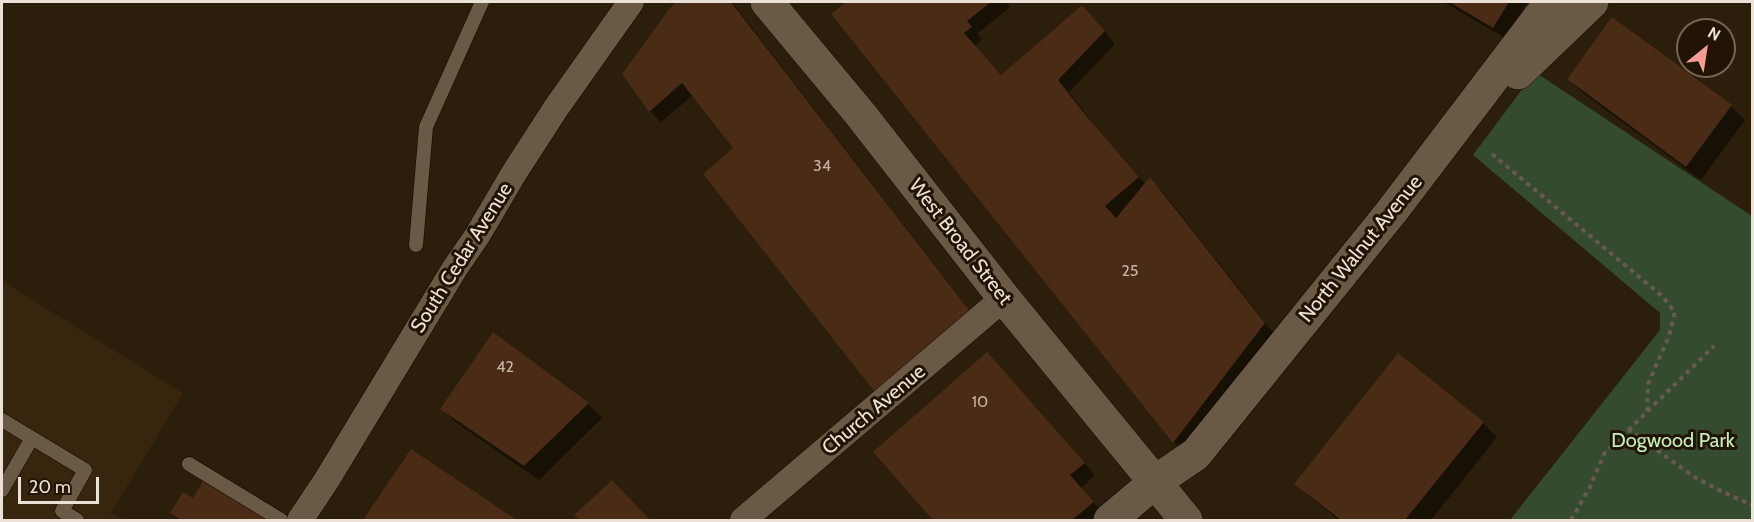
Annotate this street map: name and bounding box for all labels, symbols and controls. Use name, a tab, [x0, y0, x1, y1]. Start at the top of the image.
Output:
north arrow	[1676, 18, 1736, 78]
text: N	[1705, 23, 1724, 45]
house number: 34	[813, 156, 831, 176]
street label: North Walnut Avenue	[1294, 171, 1428, 327]
street label: West Broad Street	[903, 174, 1017, 310]
street label: South Cedar Avenue	[406, 179, 518, 337]
house number: 25	[1121, 261, 1139, 281]
house number: 42	[496, 357, 514, 377]
street label: Church Avenue	[817, 360, 931, 460]
house number: 10	[972, 392, 988, 412]
park label: Dogwood Park	[1611, 429, 1735, 453]
scale bar	[21, 465, 102, 503]
text: 20 m	[29, 476, 71, 498]

